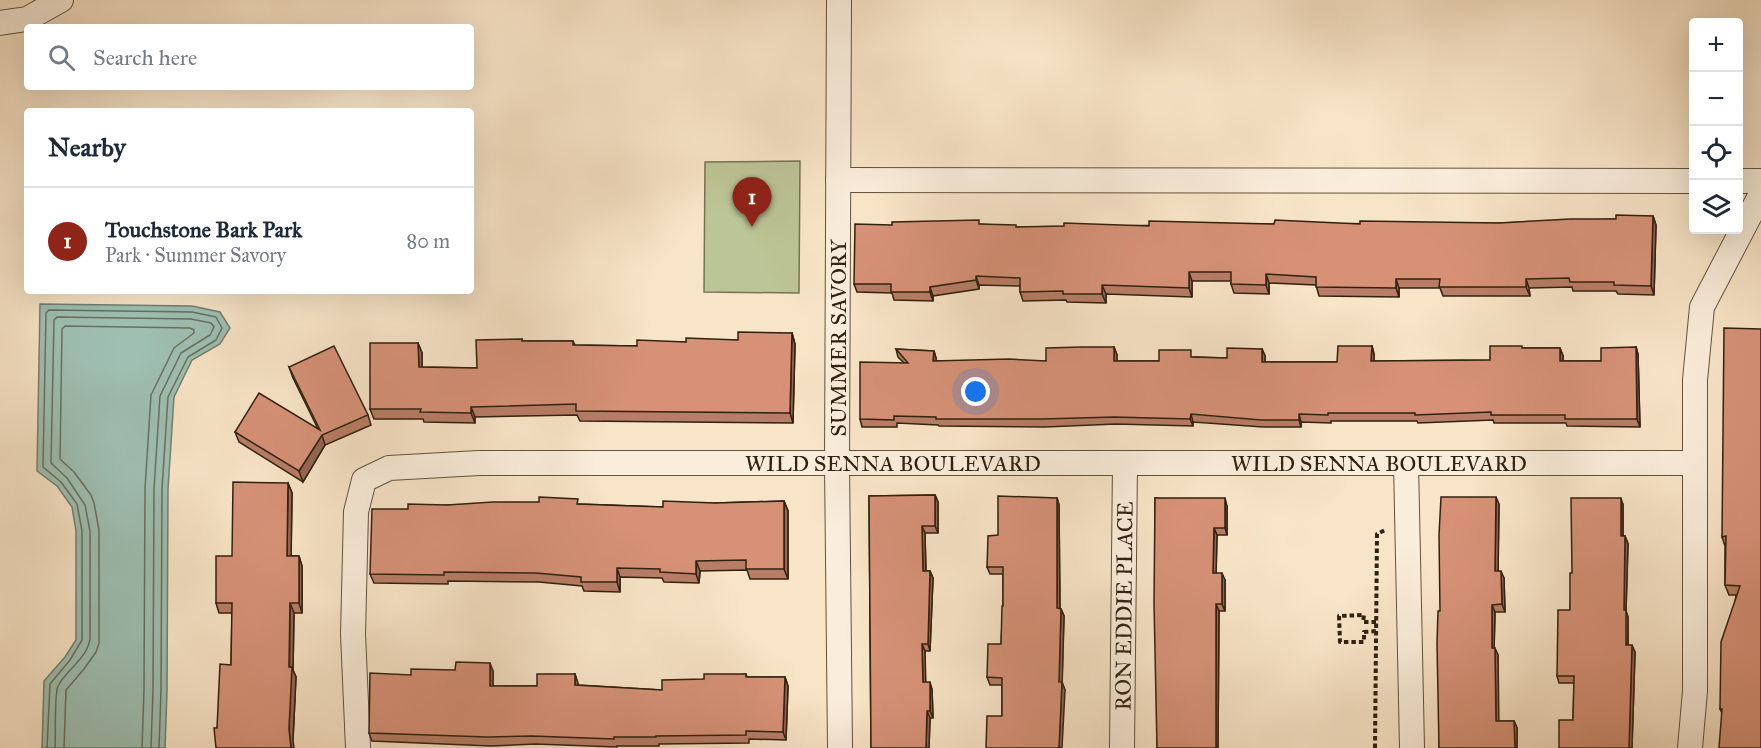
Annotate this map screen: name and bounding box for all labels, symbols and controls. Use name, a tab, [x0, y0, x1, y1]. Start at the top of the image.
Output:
map controls	[1689, 18, 1743, 234]
button: +	[1689, 18, 1743, 72]
search box	[24, 24, 474, 90]
icon: search	[45, 41, 78, 74]
text: Search here	[93, 44, 197, 71]
button: −	[1689, 72, 1743, 126]
button: locate	[1689, 126, 1743, 180]
text: Nearby	[48, 131, 126, 163]
pin: 1	[732, 178, 771, 227]
button: layers	[1689, 180, 1743, 234]
text: Touchstone Bark Park	[105, 216, 302, 243]
text: 1	[64, 229, 71, 253]
text: 80 m	[407, 229, 450, 253]
street label: SUMMER SAVORY	[825, 238, 852, 437]
text: Park · Summer Savory	[105, 243, 286, 267]
your location	[961, 377, 990, 406]
street label: WILD SENNA BOULEVARD	[745, 450, 1041, 477]
street label: WILD SENNA BOULEVARD	[1231, 450, 1527, 477]
street label: RON EDDIE PLACE	[1109, 501, 1139, 711]

